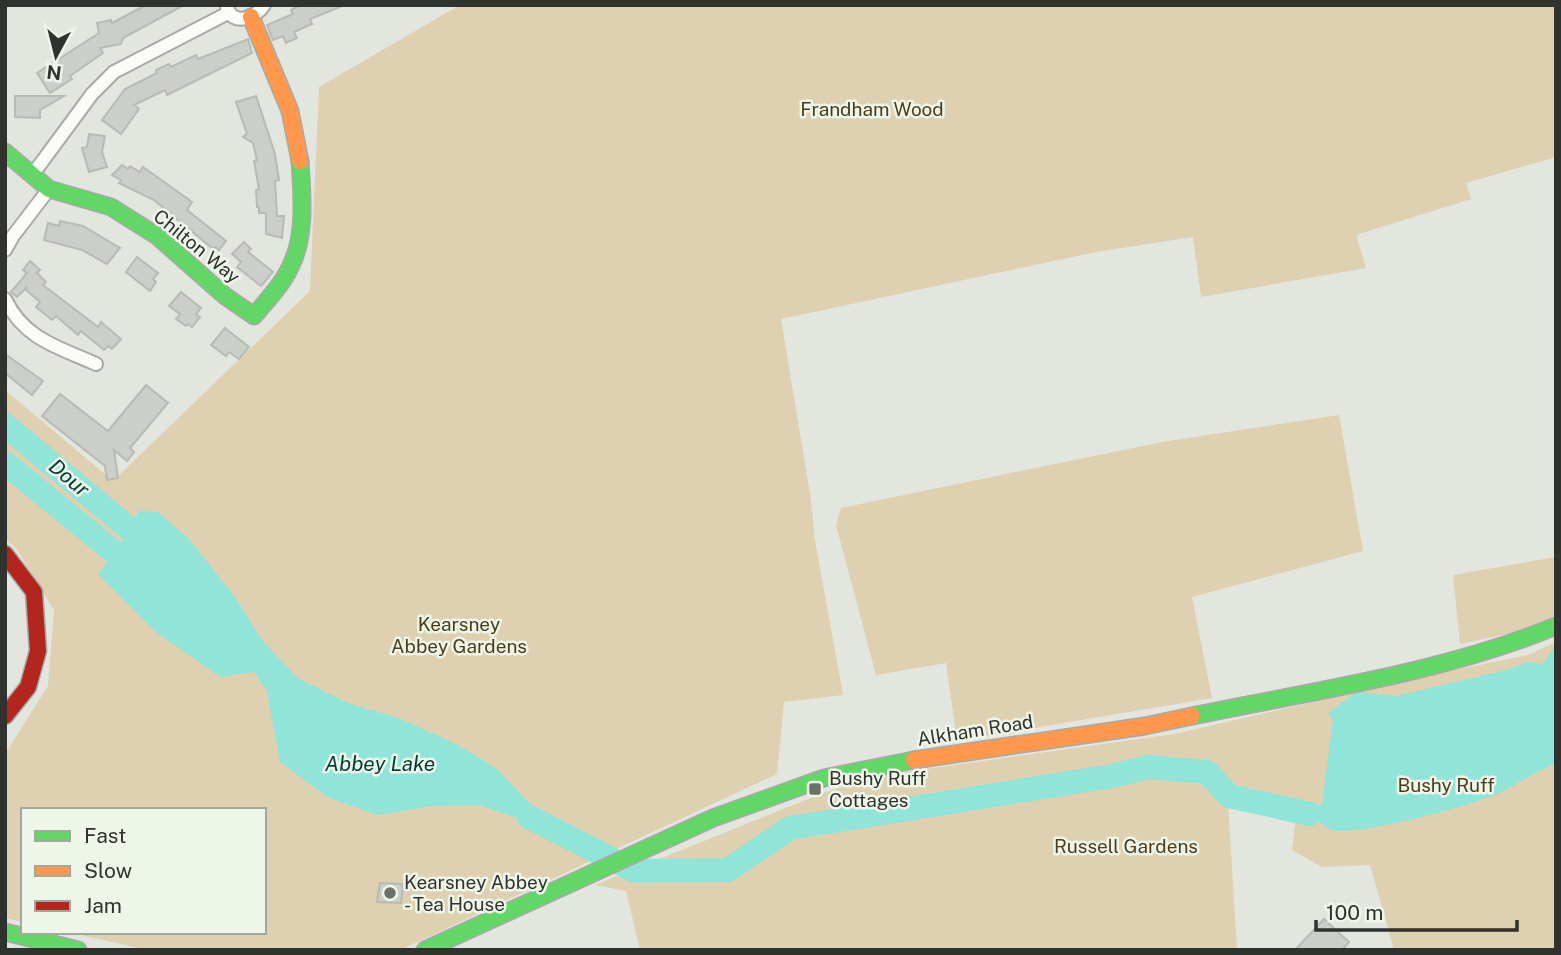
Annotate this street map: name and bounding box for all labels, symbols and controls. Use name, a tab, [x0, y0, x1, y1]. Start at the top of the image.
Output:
north arrow	[21, 21, 91, 91]
text: N	[45, 61, 63, 85]
park label: Frandham Wood	[800, 98, 944, 120]
street label: Chilton Way	[149, 205, 245, 287]
water label: Dour	[44, 453, 96, 502]
park label: Kearsney Abbey Gardens	[391, 613, 527, 657]
street label: Alkham Road	[915, 710, 1035, 750]
water label: Abbey Lake	[325, 751, 435, 776]
place label: Bushy Ruff Cottages	[829, 767, 926, 811]
park label: Bushy Ruff	[1397, 774, 1495, 796]
marker: Bushy Ruff Cottages	[807, 781, 823, 797]
legend	[21, 808, 266, 934]
text: Fast	[84, 823, 126, 848]
park label: Russell Gardens	[1054, 835, 1198, 857]
text: Slow	[84, 858, 132, 883]
place label: Kearsney Abbey - Tea House	[404, 871, 548, 915]
marker: Kearsney Abbey - Tea House	[382, 885, 398, 901]
scale bar	[1316, 888, 1517, 932]
text: Jam	[84, 893, 122, 918]
text: 100 m	[1326, 900, 1383, 925]

